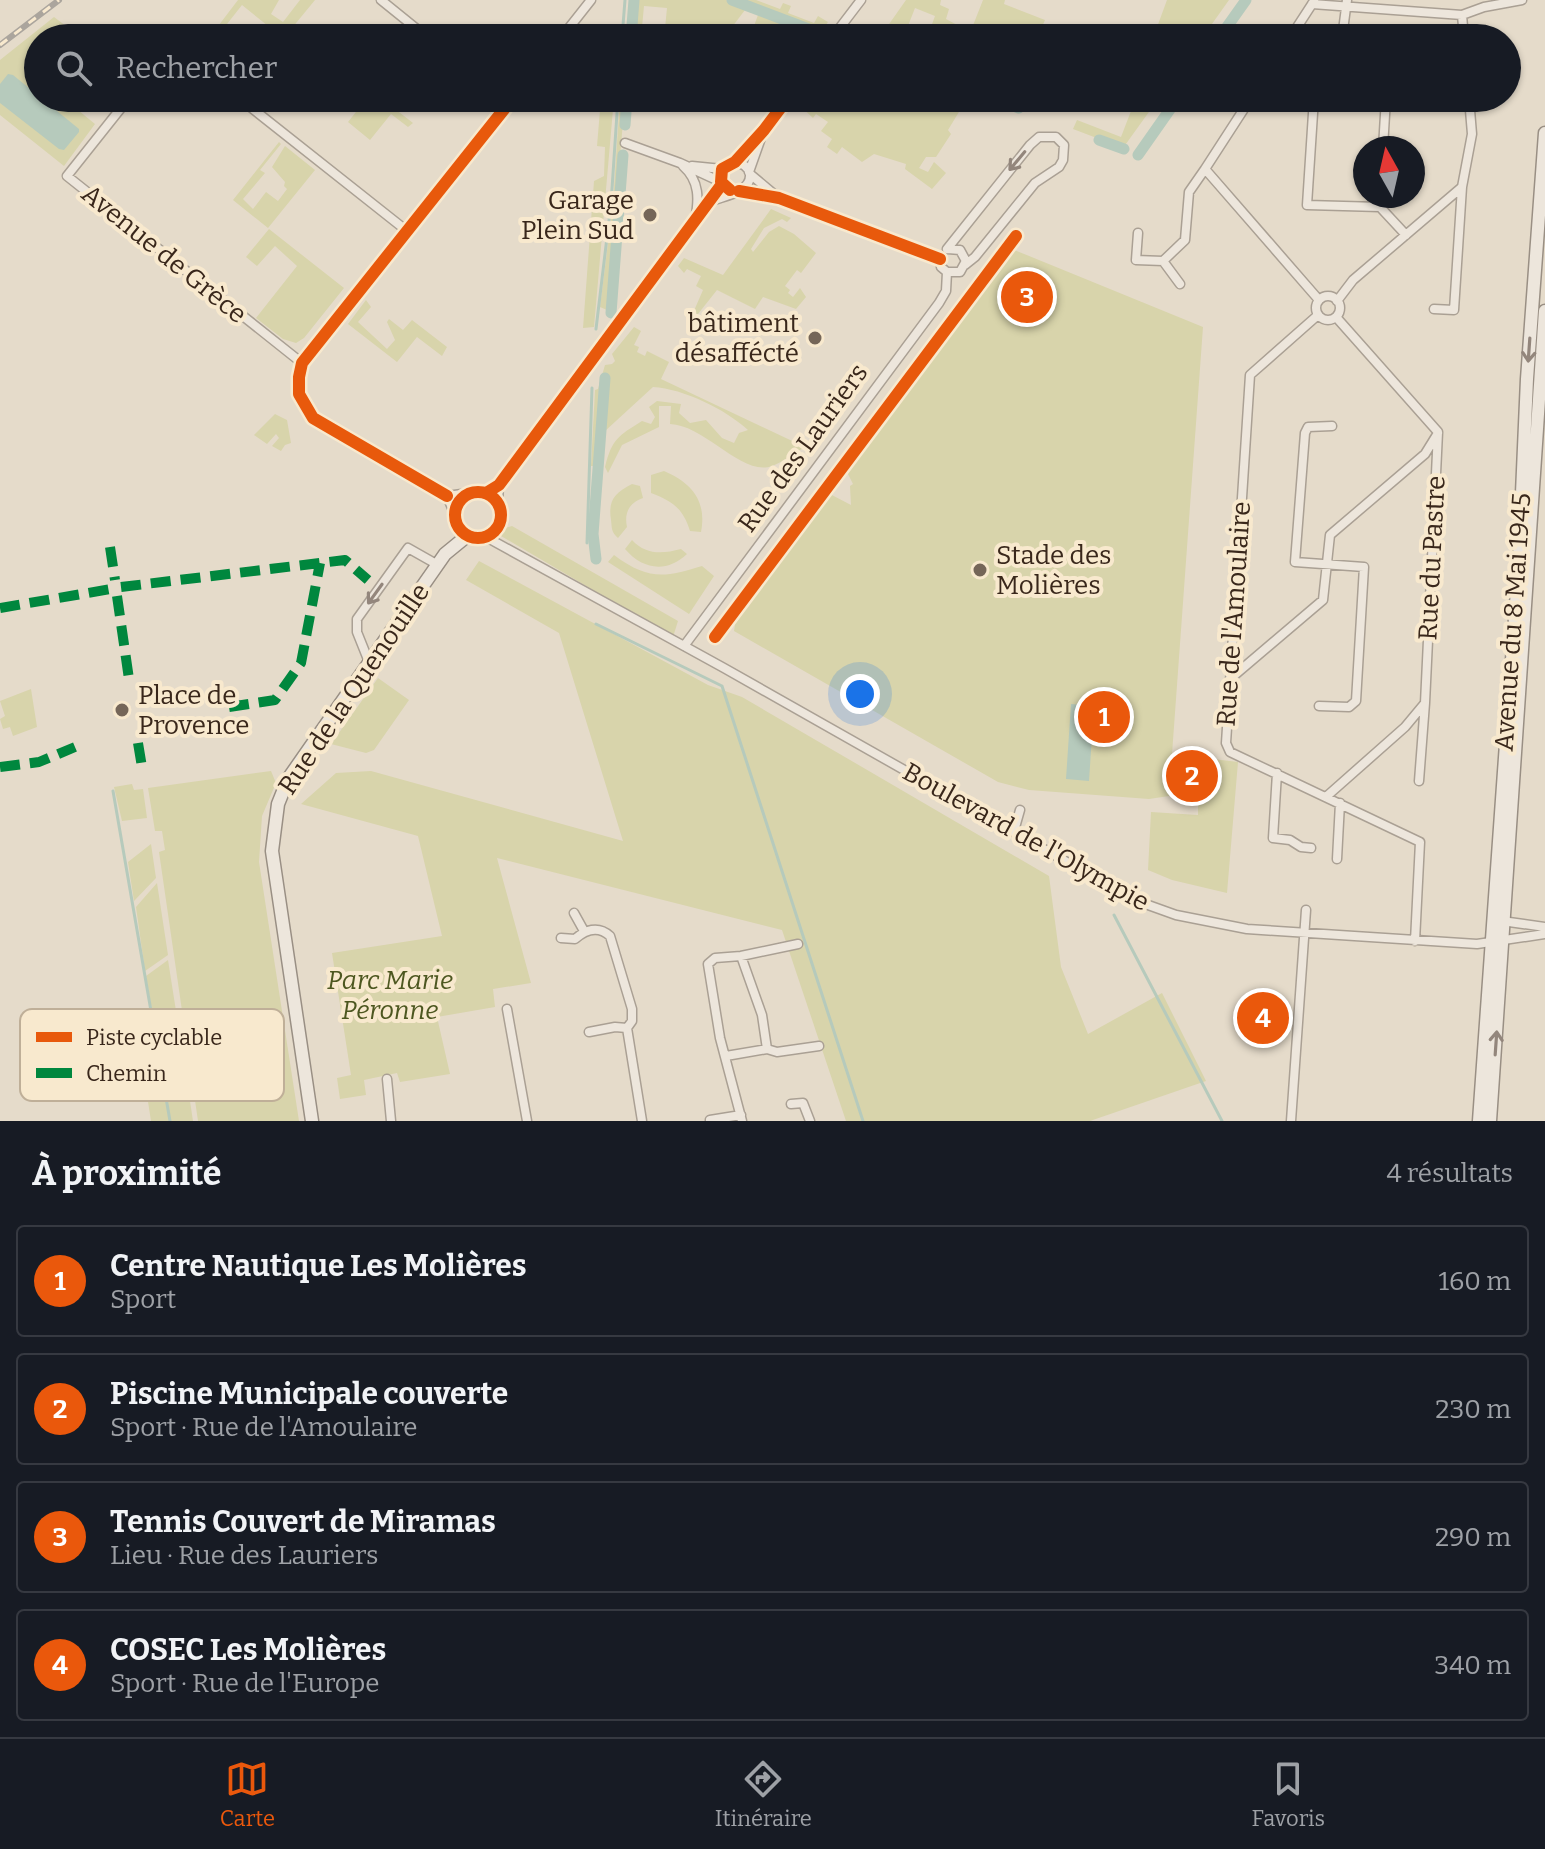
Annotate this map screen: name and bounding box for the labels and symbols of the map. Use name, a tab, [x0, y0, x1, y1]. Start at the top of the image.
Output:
north arrow	[1353, 136, 1425, 208]
one-way arrow	[1008, 150, 1026, 171]
street label: Avenue de Grèce	[75, 178, 253, 330]
place label: Garage Plein Sud	[521, 185, 634, 246]
marker: Garage Plein Sud	[641, 206, 659, 224]
pin: 3	[1001, 267, 1053, 327]
place label: bâtiment désaffécté	[675, 308, 800, 369]
marker: bâtiment désaffécté	[806, 329, 824, 347]
one-way arrow	[1521, 336, 1536, 363]
street label: Rue des Lauriers	[732, 358, 874, 538]
street label: Rue du Pastre	[1412, 475, 1452, 641]
street label: Avenue du 8 Mai 1945	[1489, 492, 1537, 752]
street label: Rue de l'Amoulaire	[1211, 500, 1257, 728]
place label: Stade des Molières	[996, 540, 1112, 601]
marker: Stade des Molières	[971, 561, 989, 579]
street label: Rue de la Quenouille	[272, 578, 436, 800]
one-way arrow	[367, 582, 383, 604]
your location	[840, 674, 880, 714]
place label: Place de Provence	[138, 680, 250, 741]
pin: 1	[1078, 687, 1130, 747]
marker: Place de Provence	[113, 701, 131, 719]
pin: 2	[1166, 746, 1218, 806]
street label: Boulevard de l'Olympie	[897, 756, 1155, 918]
park label: Parc Marie Péronne	[327, 965, 453, 1026]
pin: 4	[1237, 988, 1289, 1048]
legend	[20, 1009, 284, 1101]
text: Piste cyclable	[86, 1024, 222, 1051]
one-way arrow	[1489, 1030, 1504, 1057]
text: Chemin	[86, 1060, 167, 1087]

